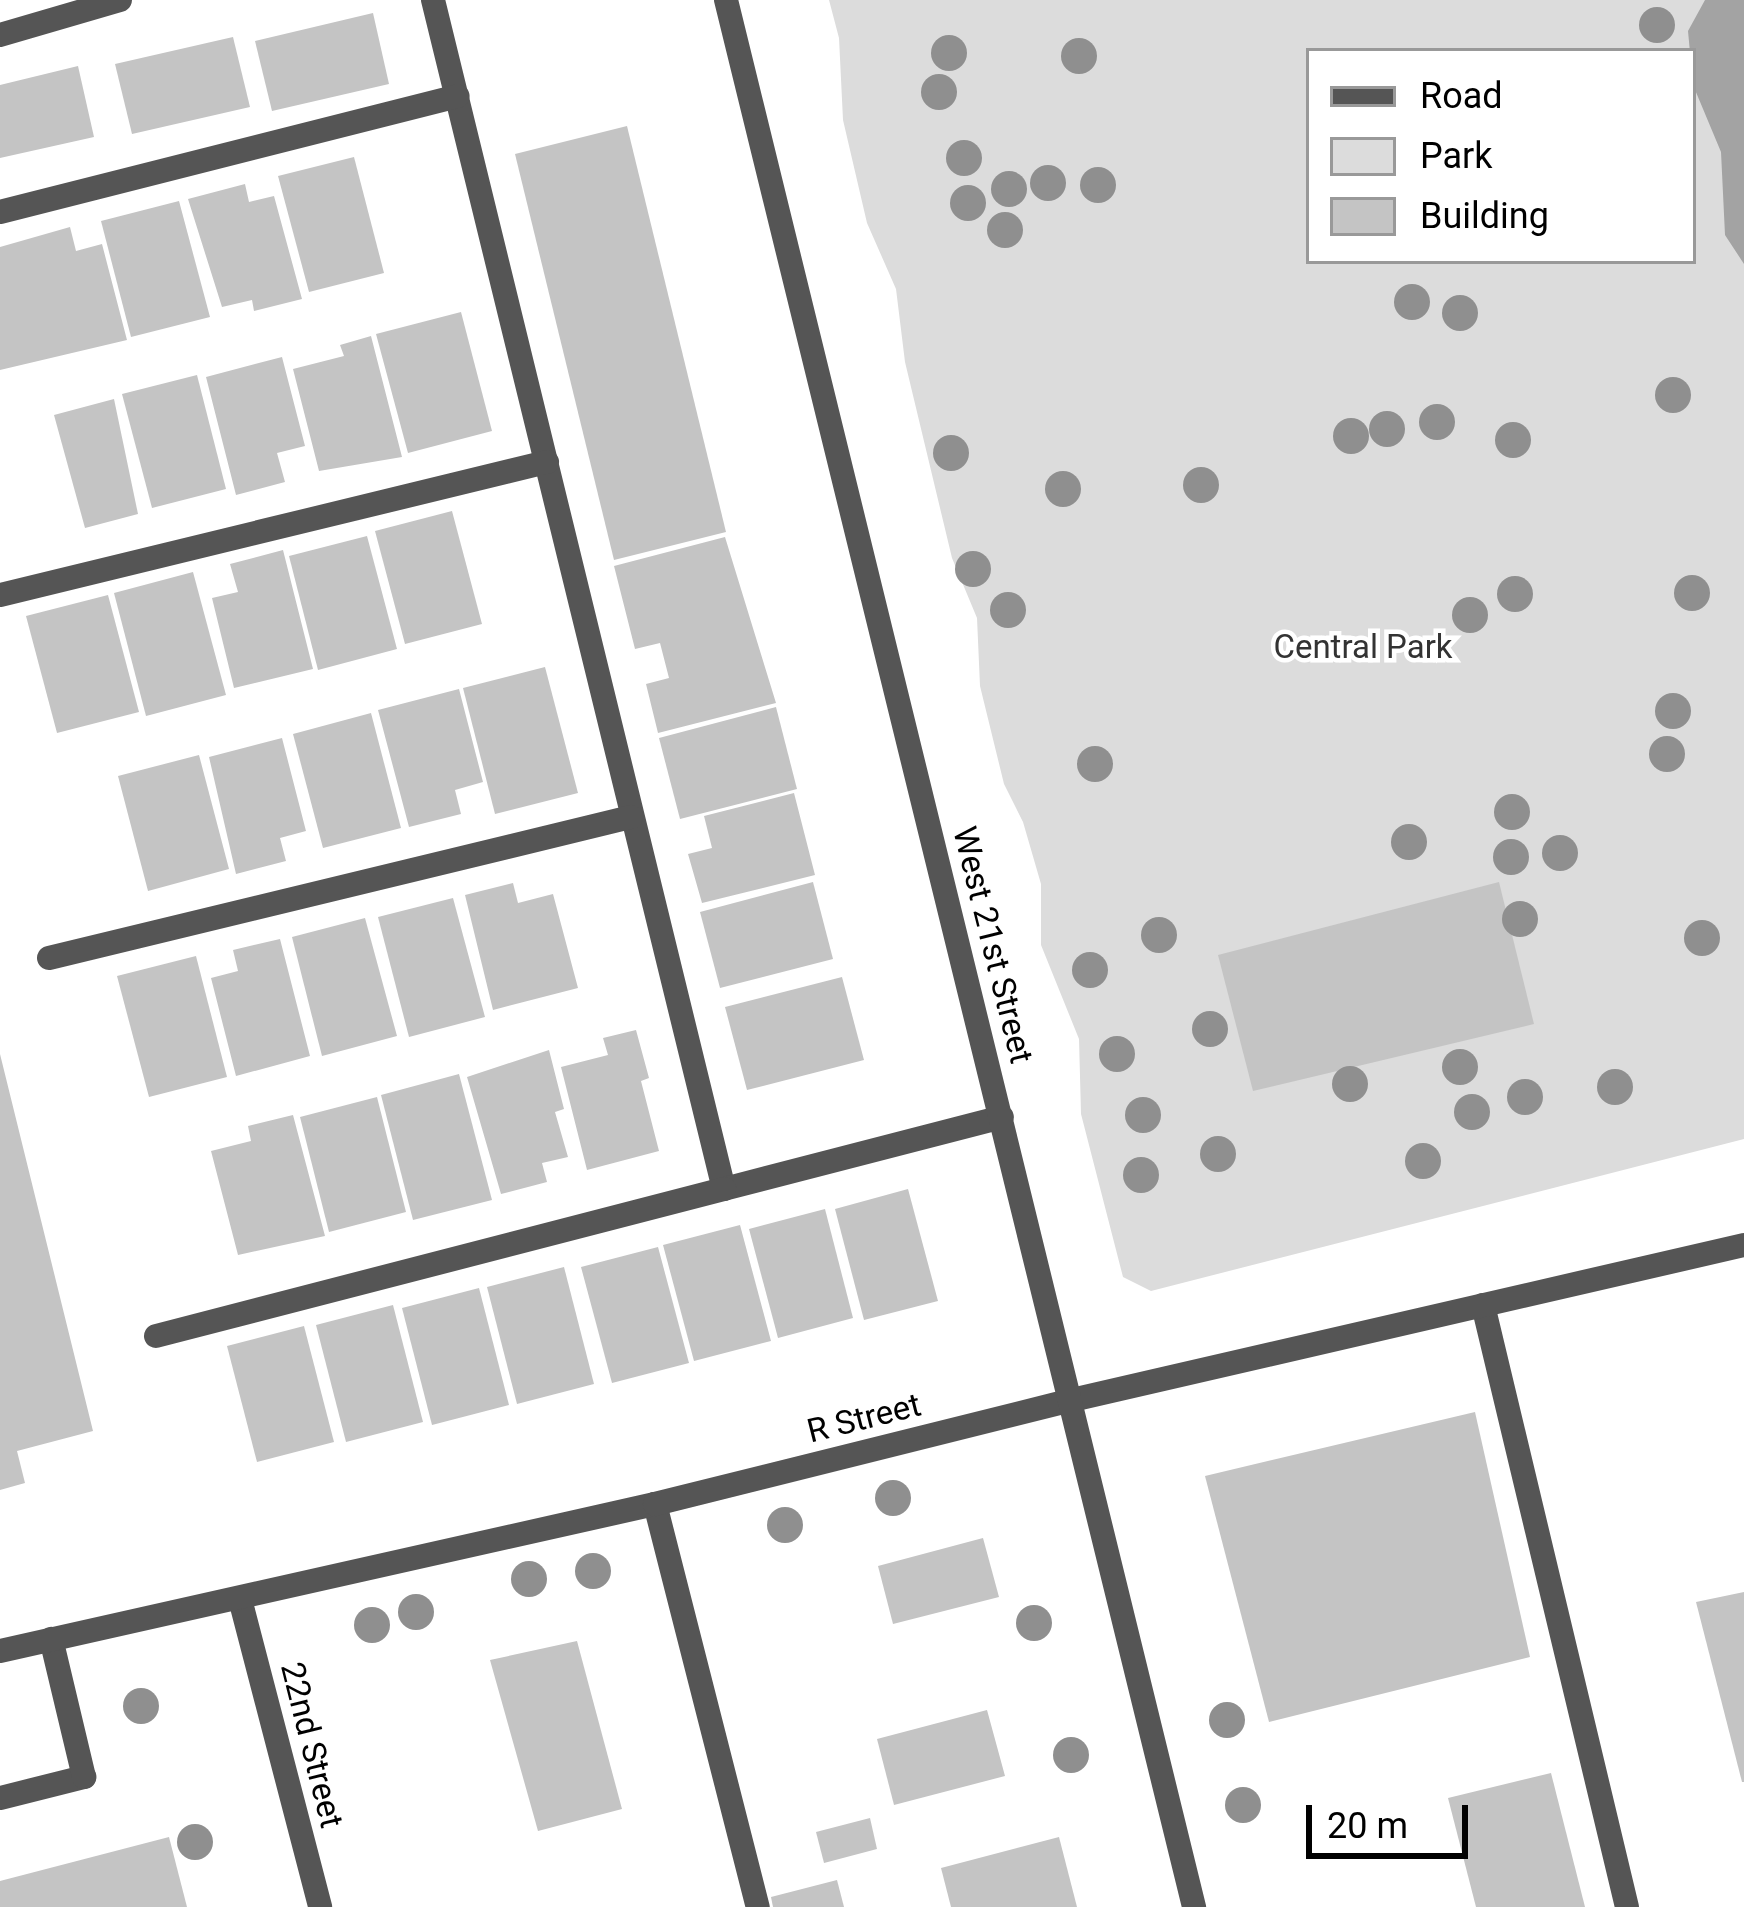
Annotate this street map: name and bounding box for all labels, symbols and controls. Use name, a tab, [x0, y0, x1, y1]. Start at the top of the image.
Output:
legend	[1306, 48, 1696, 264]
text: Road	[1420, 75, 1503, 117]
text: Park	[1420, 135, 1493, 177]
text: Building	[1420, 195, 1549, 237]
park label: Central Park	[1273, 627, 1453, 667]
street label: West 21st Street	[944, 823, 1042, 1067]
street label: R Street	[803, 1385, 925, 1451]
street label: 22nd Street	[272, 1658, 352, 1832]
scale bar	[1312, 1781, 1474, 1855]
text: 20 m	[1327, 1805, 1408, 1847]

